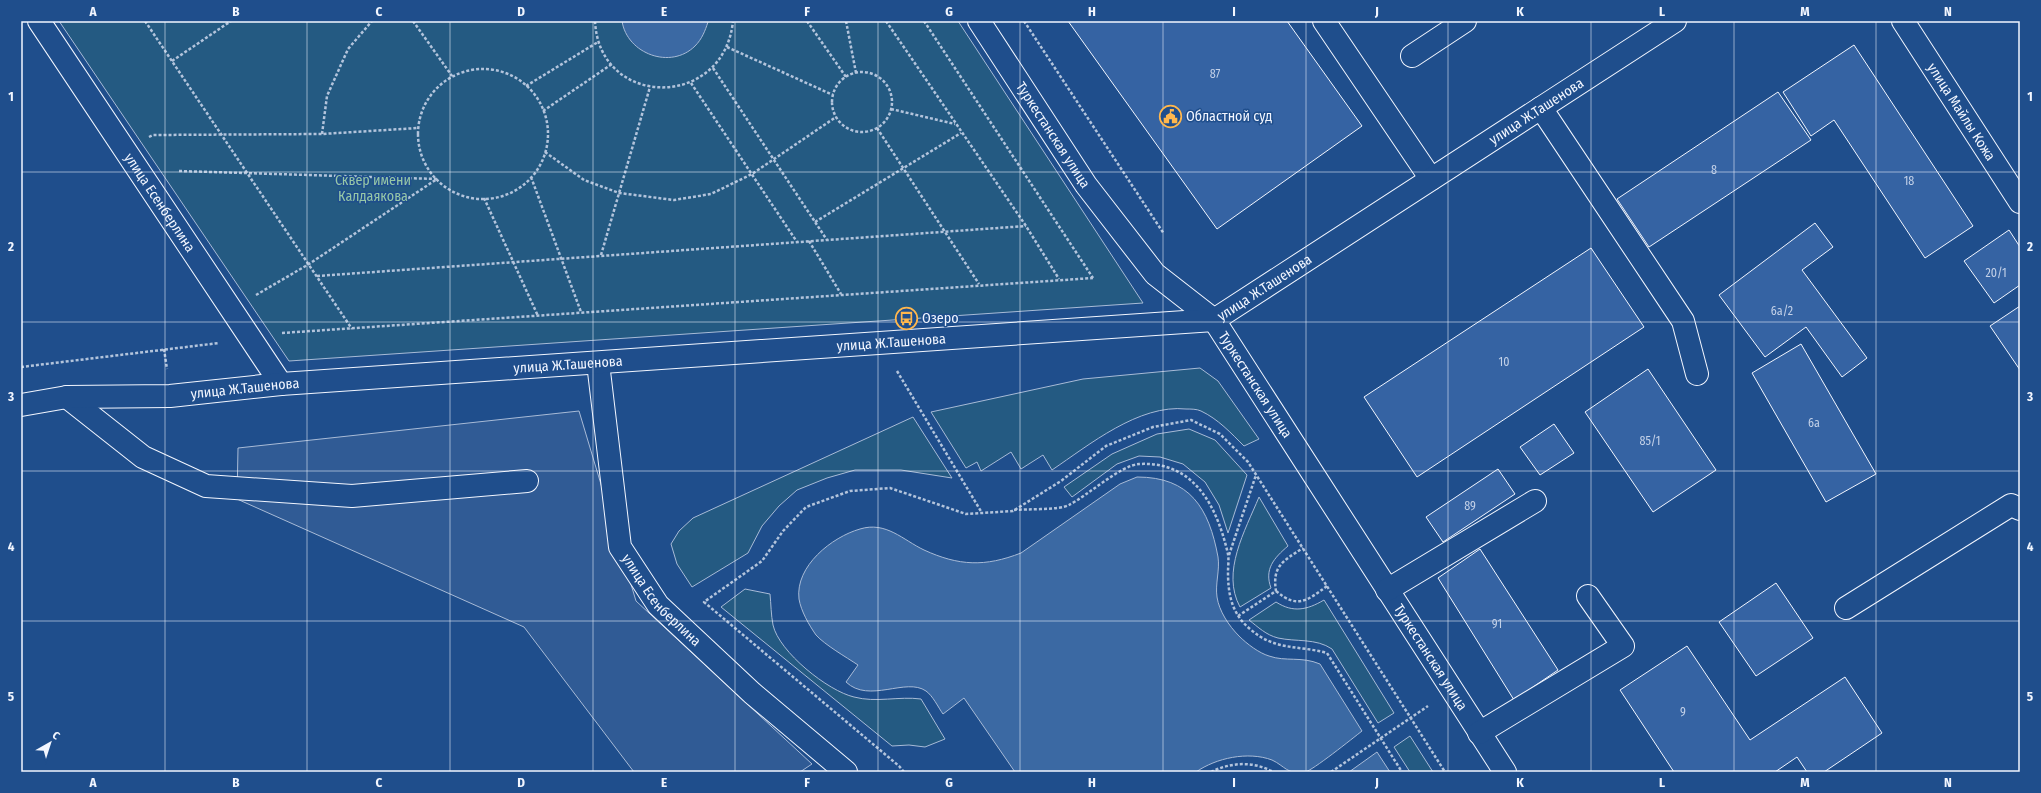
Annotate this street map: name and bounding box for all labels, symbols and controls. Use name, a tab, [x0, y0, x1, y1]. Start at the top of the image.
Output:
text: A	[88, 4, 97, 19]
text: B	[232, 4, 240, 19]
text: C	[376, 4, 383, 19]
text: D	[517, 4, 525, 19]
text: E	[661, 4, 667, 19]
text: F	[804, 4, 810, 19]
text: G	[945, 4, 953, 19]
text: H	[1088, 4, 1096, 19]
text: I	[1232, 4, 1236, 19]
text: J	[1374, 4, 1379, 19]
text: K	[1516, 4, 1524, 19]
text: L	[1659, 4, 1665, 19]
text: M	[1800, 4, 1810, 19]
text: N	[1944, 4, 1952, 19]
street label: улица Майлы Кожа	[1924, 60, 1999, 164]
house number: 87	[1210, 67, 1220, 81]
street label: улица Ж.Ташенова	[1486, 74, 1587, 148]
street label: Туркестанская улица	[1013, 79, 1094, 191]
text: 1	[8, 89, 14, 104]
text: 1	[2027, 89, 2033, 104]
public building icon: Областной суд	[1157, 103, 1183, 129]
place label: Областной суд	[1186, 108, 1272, 125]
street label: улица Есенберлина	[121, 150, 199, 255]
house number: 8	[1711, 163, 1717, 177]
park label: Сквер имени Калдаякова	[335, 172, 411, 205]
house number: 18	[1904, 174, 1914, 188]
text: 2	[7, 239, 14, 254]
text: 2	[2026, 239, 2033, 254]
street label: улица Ж.Ташенова	[1214, 250, 1315, 324]
house number: 20/1	[1985, 266, 2007, 280]
house number: 6а/2	[1771, 304, 1793, 318]
bus stop icon: Озеро	[894, 305, 920, 331]
place label: Озеро	[922, 310, 959, 327]
street label: Туркестанская улица	[1215, 328, 1296, 441]
street label: улица Ж.Ташенова	[836, 330, 946, 354]
street label: улица Ж.Ташенова	[513, 352, 623, 377]
house number: 10	[1499, 355, 1509, 369]
street label: улица Ж.Ташенова	[190, 374, 300, 402]
text: 3	[7, 389, 14, 404]
text: 3	[2026, 389, 2033, 404]
house number: 6а	[1808, 416, 1820, 430]
house number: 85/1	[1640, 434, 1660, 448]
house number: 89	[1464, 499, 1476, 513]
text: 4	[8, 539, 15, 554]
text: 4	[2027, 539, 2034, 554]
street label: улица Есенберлина	[618, 551, 705, 650]
street label: Туркестанская улица	[1390, 601, 1471, 713]
house number: 91	[1492, 617, 1502, 631]
text: 5	[8, 689, 14, 704]
text: 5	[2027, 689, 2033, 704]
house number: 9	[1680, 705, 1686, 719]
north arrow	[30, 723, 70, 763]
text: С	[50, 729, 62, 743]
text: A	[88, 775, 97, 790]
text: B	[232, 775, 240, 790]
text: C	[376, 775, 383, 790]
text: D	[517, 775, 525, 790]
text: E	[661, 775, 667, 790]
text: F	[804, 775, 810, 790]
text: G	[945, 775, 953, 790]
text: H	[1088, 775, 1096, 790]
text: I	[1232, 775, 1236, 790]
text: J	[1374, 775, 1379, 790]
text: K	[1516, 775, 1524, 790]
text: L	[1659, 775, 1665, 790]
text: M	[1800, 775, 1810, 790]
text: N	[1944, 775, 1952, 790]

